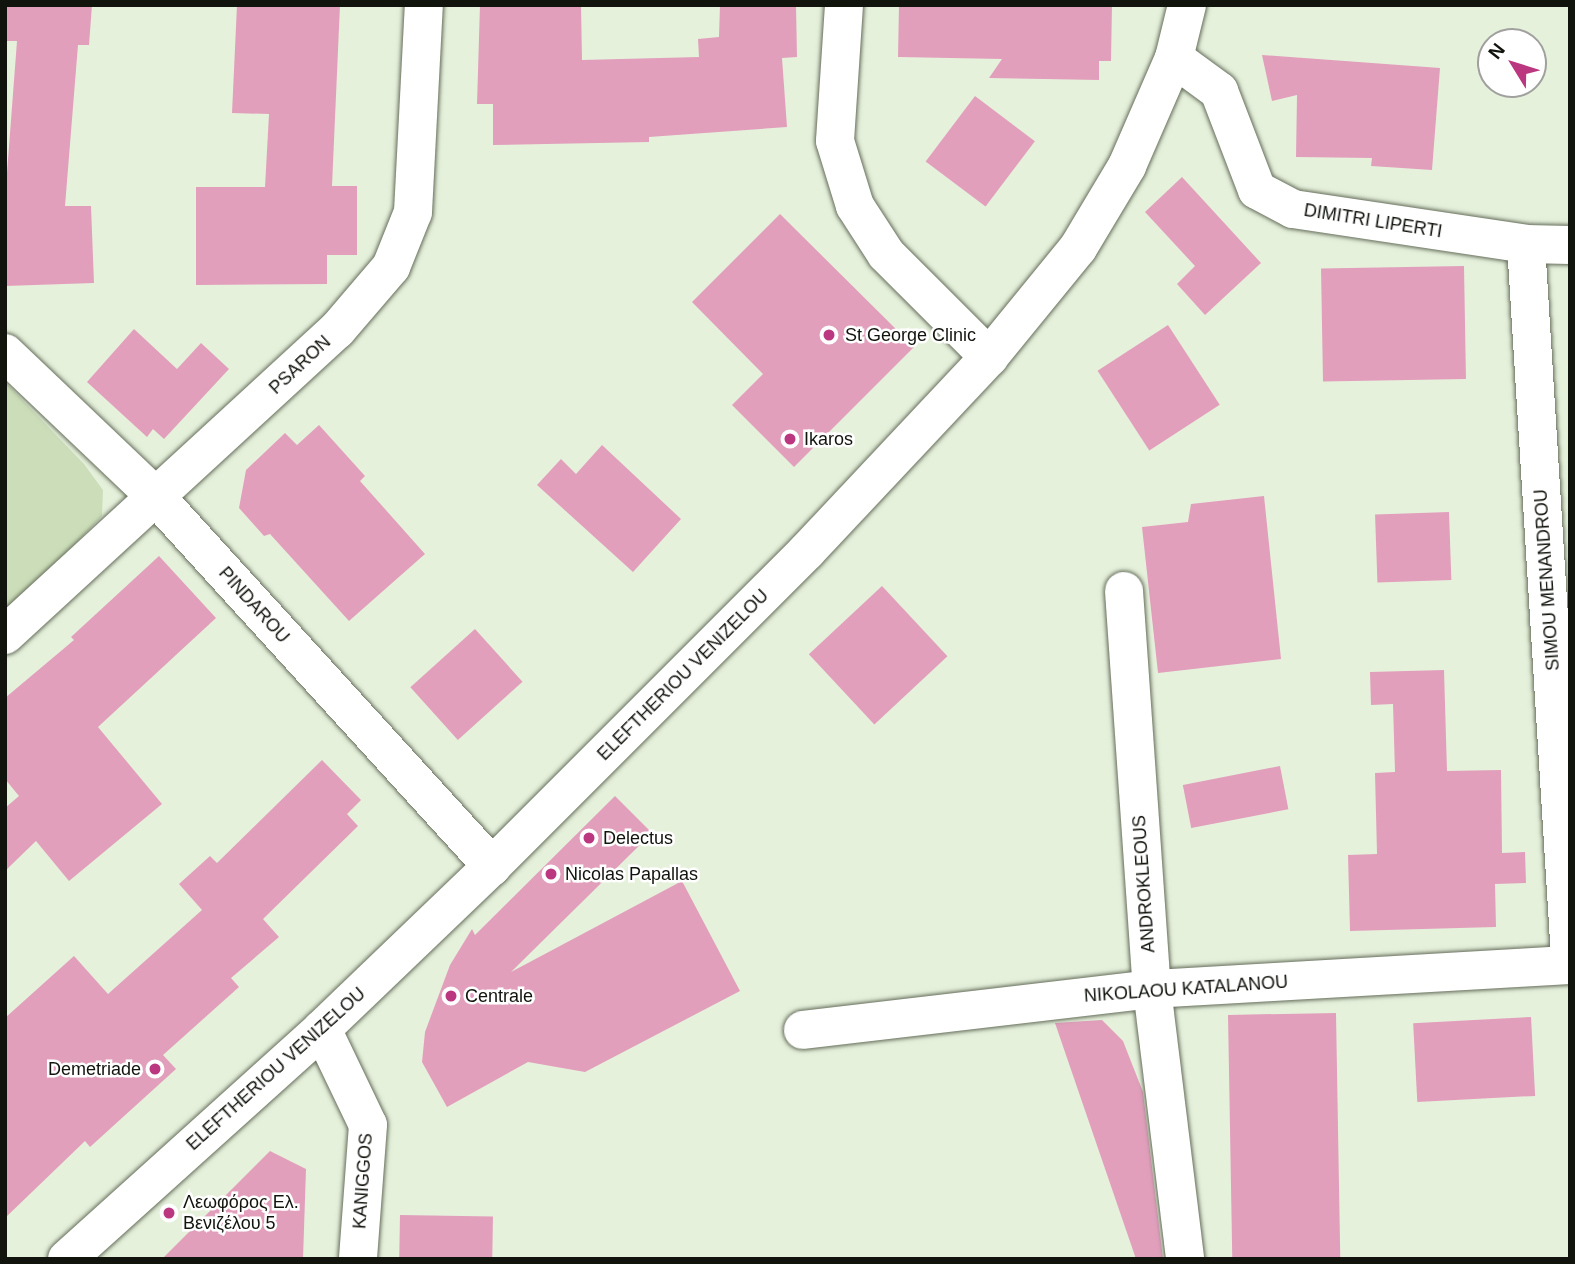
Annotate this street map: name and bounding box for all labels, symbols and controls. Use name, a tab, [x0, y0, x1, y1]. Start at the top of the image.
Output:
north arrow	[1477, 28, 1547, 98]
text: N	[1484, 39, 1509, 63]
street label: DIMITRI LIPERTI	[1302, 199, 1444, 243]
place label: St George Clinic	[845, 324, 976, 346]
marker: St George Clinic	[819, 325, 839, 345]
street label: PSARON	[265, 331, 335, 399]
place label: Ikaros	[804, 428, 853, 450]
marker: Ikaros	[782, 431, 798, 447]
street label: SIMOU MENANDROU	[1530, 488, 1564, 672]
street label: PINDAROU	[214, 562, 294, 648]
street label: ELEFTHERIOU VENIZELOU	[593, 585, 773, 765]
street label: ANDROKLEOUS	[1128, 814, 1160, 954]
place label: Delectus	[603, 827, 673, 849]
marker: Delectus	[581, 830, 597, 846]
place label: Nicolas Papallas	[565, 863, 698, 885]
marker: Nicolas Papallas	[543, 866, 559, 882]
street label: NIKOLAOU KATALANOU	[1083, 971, 1289, 1007]
street label: ELEFTHERIOU VENIZELOU	[182, 983, 370, 1155]
place label: Centrale	[465, 985, 533, 1007]
marker: Centrale	[443, 988, 459, 1004]
place label: Demetriade	[48, 1058, 141, 1080]
marker: Demetriade	[147, 1061, 163, 1077]
street label: KANIGGOS	[349, 1132, 377, 1230]
place label: Λεωφόρος Ελ. Βενιζέλου 5	[183, 1192, 299, 1234]
marker: Λεωφόρος Ελ. Βενιζέλου 5	[161, 1205, 177, 1221]

